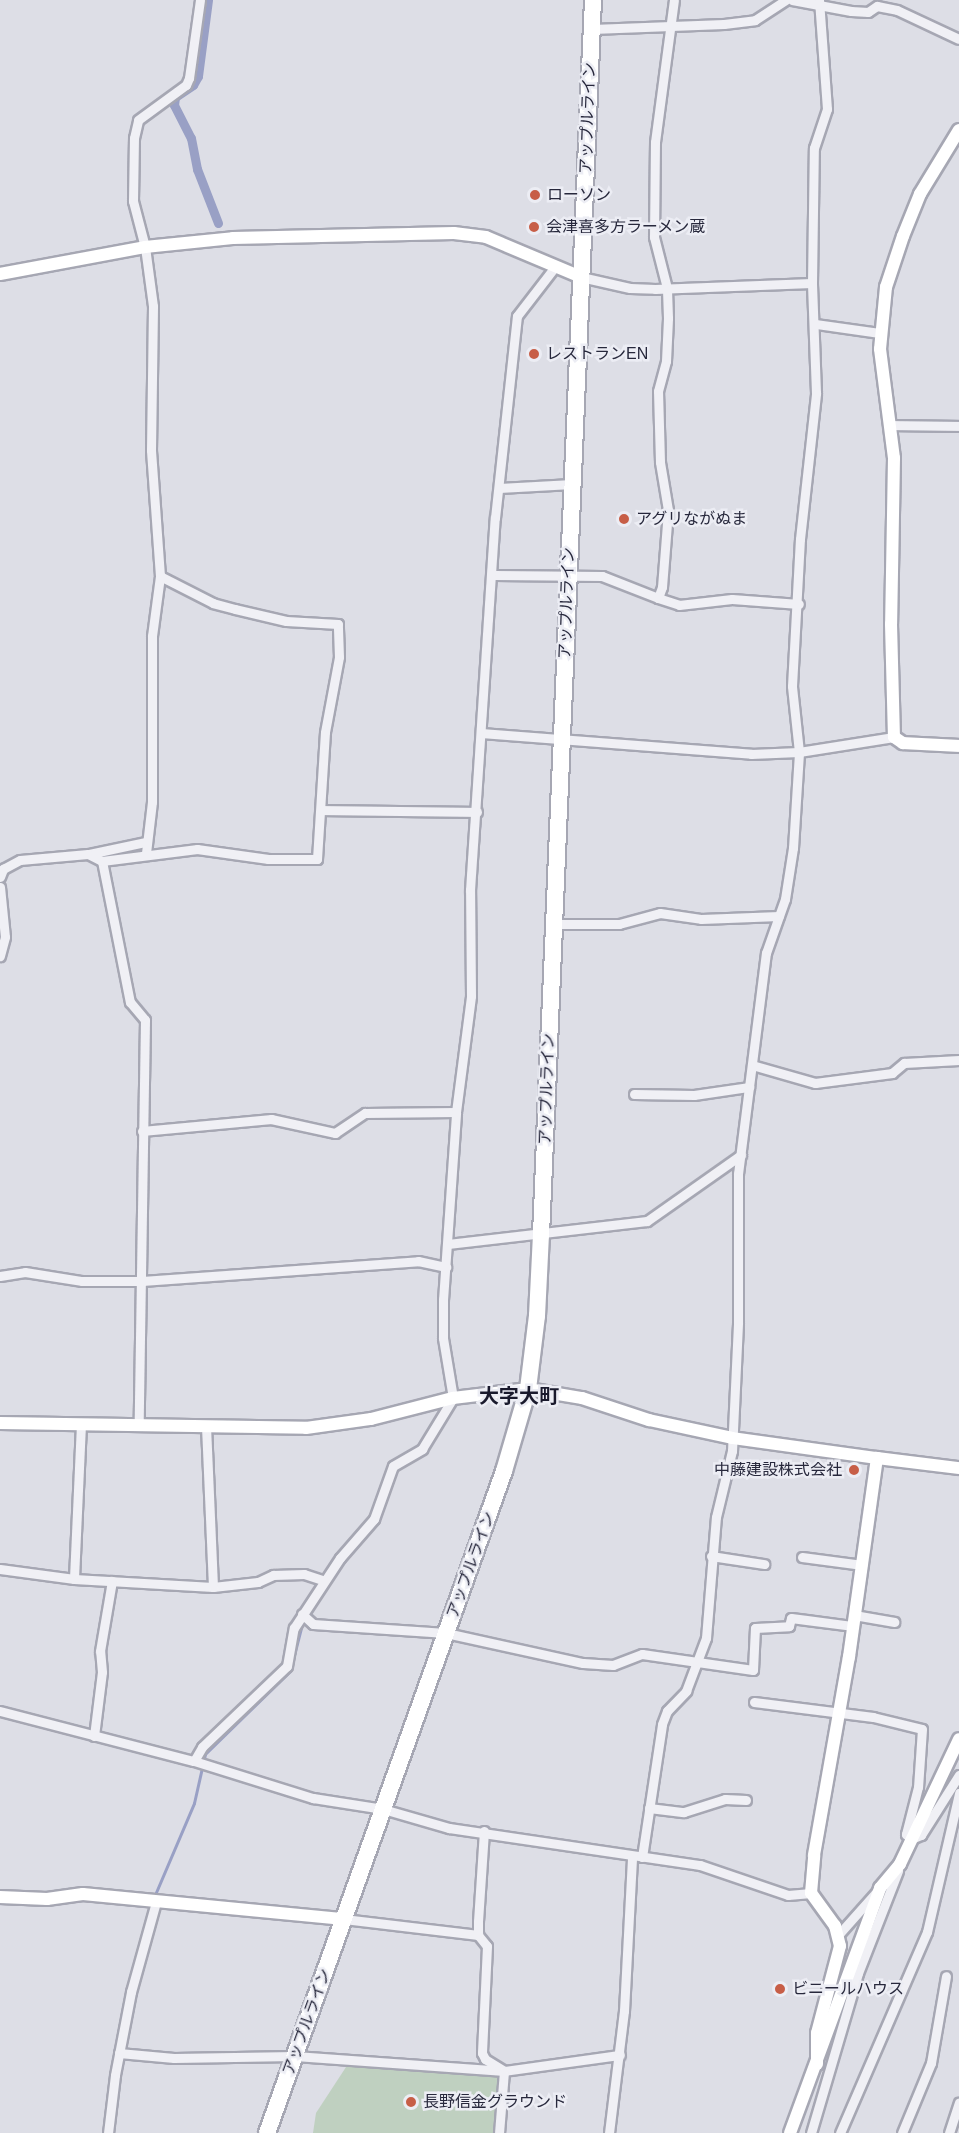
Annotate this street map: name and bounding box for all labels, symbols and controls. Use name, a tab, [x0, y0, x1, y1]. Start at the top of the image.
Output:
street label: アップルライン	[576, 62, 600, 174]
place label: ローソン	[547, 185, 611, 205]
marker: ローソン	[528, 188, 542, 202]
place label: 会津喜多方ラーメン蔵	[546, 217, 706, 237]
marker: 会津喜多方ラーメン蔵	[527, 220, 541, 234]
place label: レストランEN	[546, 344, 648, 364]
marker: レストランEN	[527, 347, 541, 361]
place label: アグリながぬま	[636, 509, 748, 529]
marker: アグリながぬま	[617, 512, 631, 526]
street label: アップルライン	[555, 547, 579, 659]
street label: アップルライン	[535, 1033, 559, 1145]
district label: 大字大町	[479, 1384, 559, 1408]
place label: 中藤建設株式会社	[714, 1460, 842, 1480]
marker: 中藤建設株式会社	[847, 1463, 861, 1477]
street label: アップルライン	[443, 1509, 499, 1621]
street label: アップルライン	[279, 1966, 335, 2078]
place label: ビニールハウス	[792, 1979, 904, 1999]
marker: ビニールハウス	[773, 1982, 787, 1996]
place label: 長野信金グラウンド	[423, 2092, 567, 2112]
marker: 長野信金グラウンド	[404, 2095, 418, 2109]

